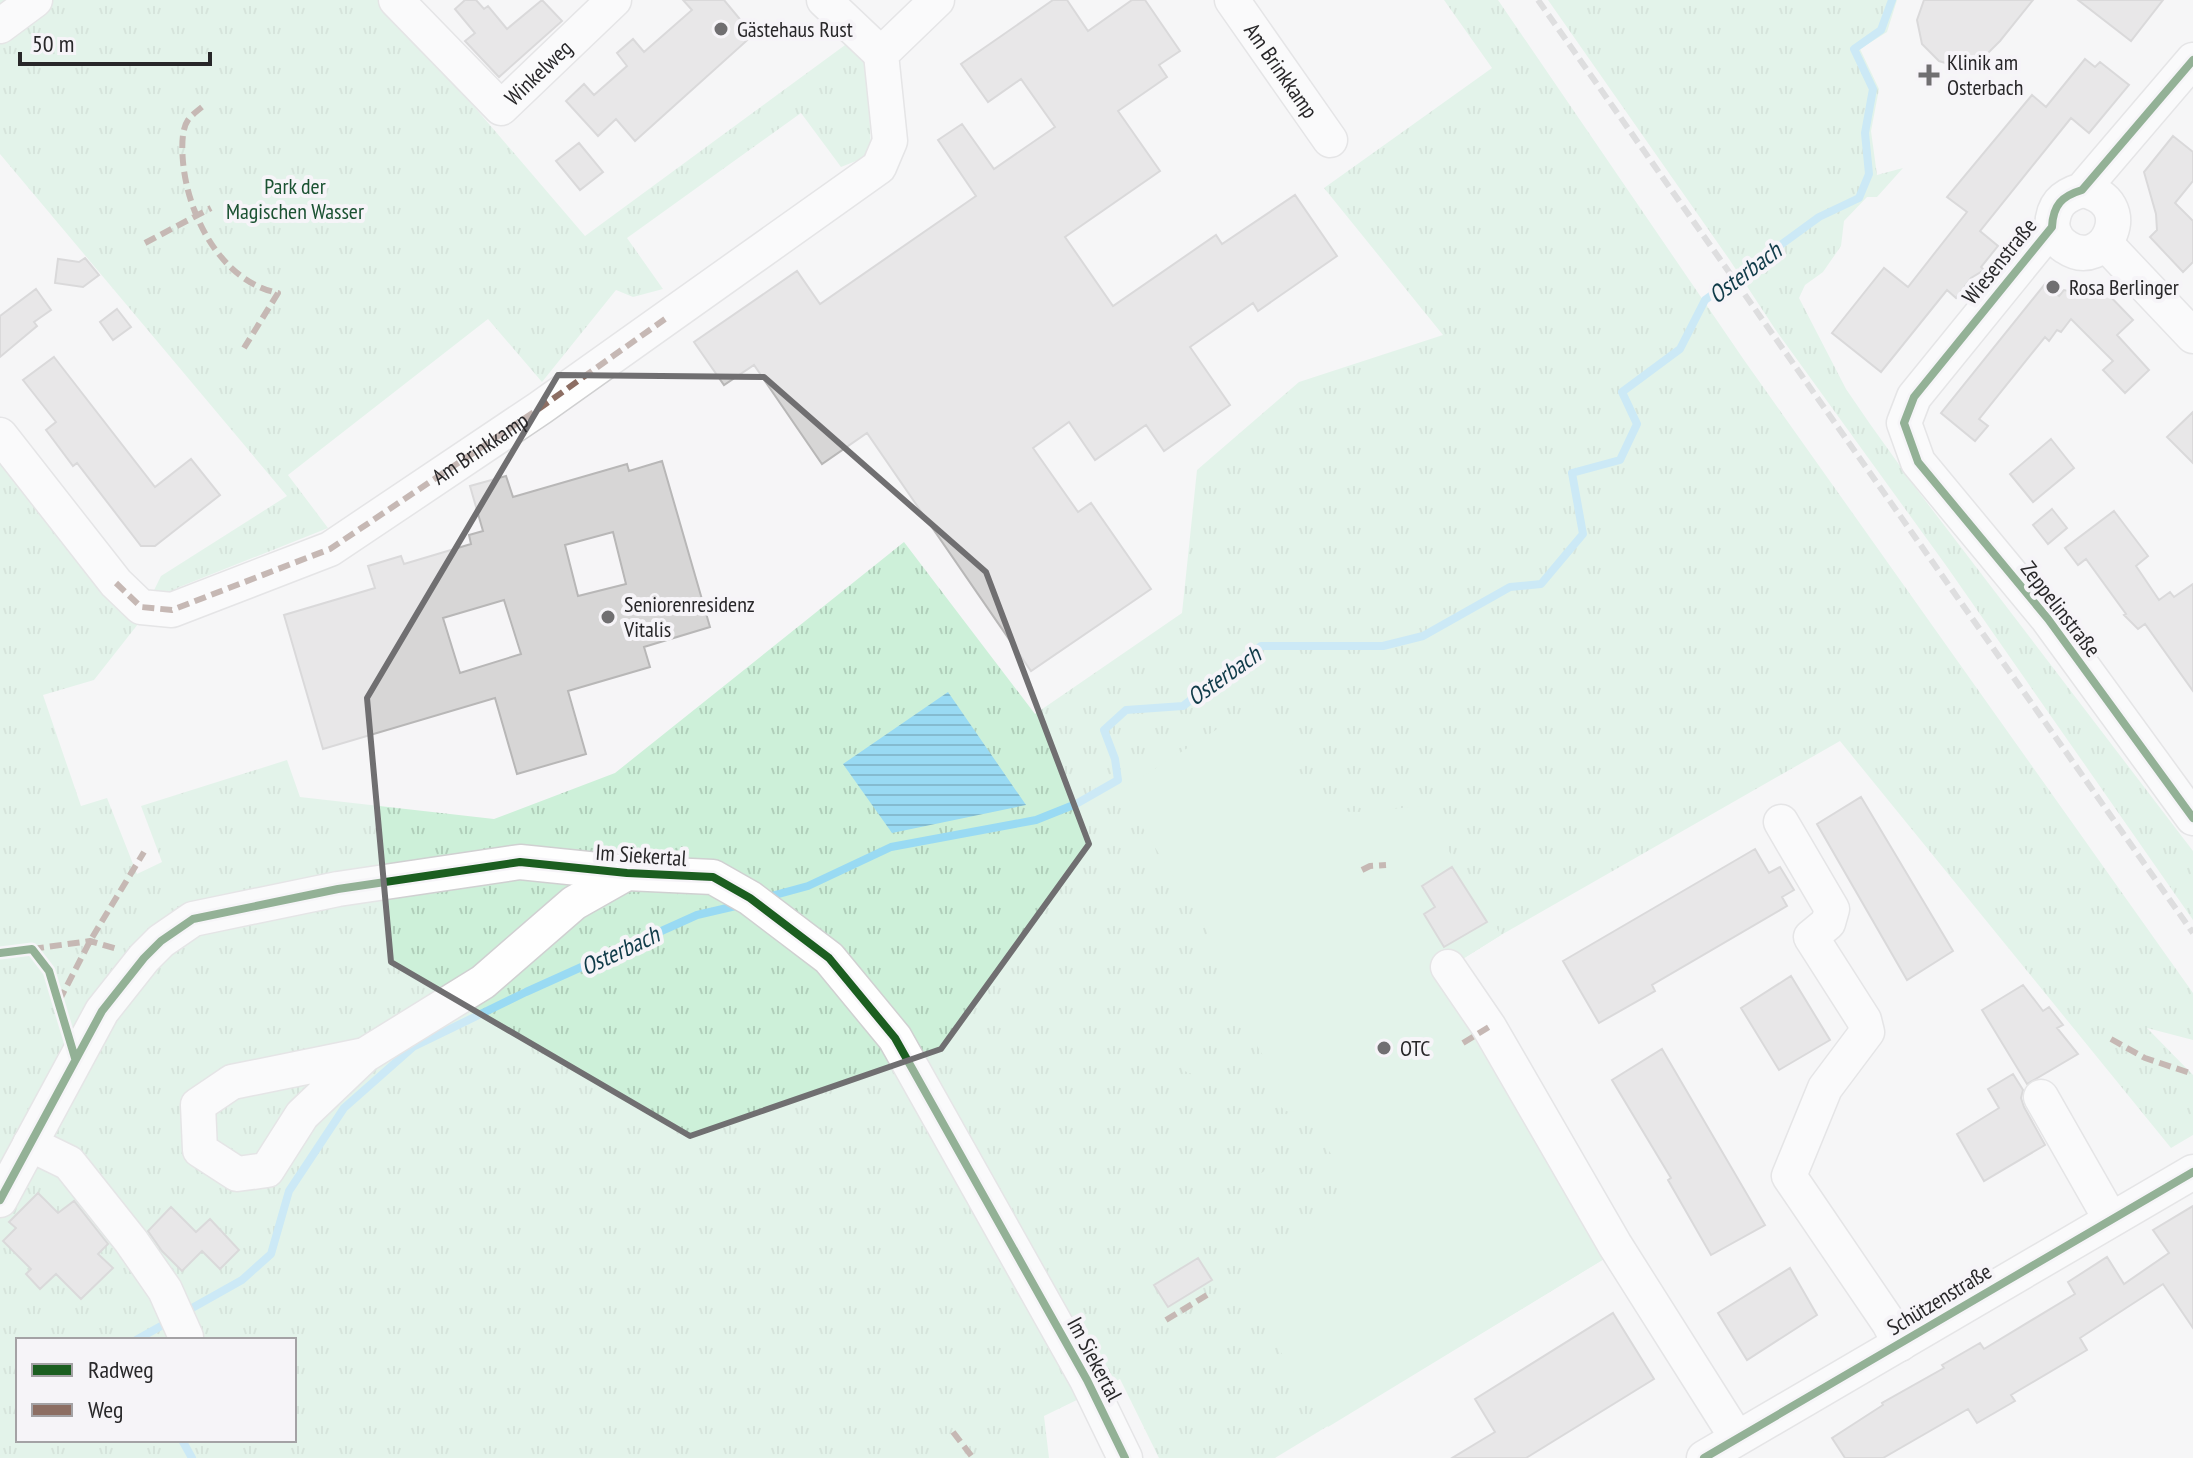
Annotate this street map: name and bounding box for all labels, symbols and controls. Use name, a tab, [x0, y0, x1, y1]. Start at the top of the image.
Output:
place label: Gästehaus Rust	[737, 15, 853, 43]
scale bar	[20, 16, 210, 66]
street label: Am Brinkkamp	[1238, 17, 1324, 124]
marker: Gästehaus Rust	[712, 20, 730, 38]
text: 50 m	[32, 28, 74, 59]
street label: Winkelweg	[498, 34, 578, 111]
place label: Klinik am Osterbach	[1947, 48, 2023, 101]
marker: Klinik am Osterbach	[1918, 64, 1940, 86]
park label: Park der Magischen Wasser	[226, 172, 364, 225]
street label: Wiesenstraße	[1956, 212, 2042, 310]
water label: Osterbach	[1702, 234, 1788, 310]
place label: Rosa Berlinger	[2069, 273, 2179, 301]
marker: Rosa Berlinger	[2044, 278, 2062, 296]
street label: Am Brinkkamp	[427, 406, 534, 491]
street label: Zeppelinstraße	[2015, 556, 2107, 662]
place label: Seniorenresidenz Vitalis	[623, 590, 755, 643]
marker: Seniorenresidenz Vitalis	[599, 608, 617, 626]
water label: Osterbach	[1181, 638, 1268, 712]
street label: Im Siekertal	[594, 838, 688, 872]
water label: Osterbach	[575, 918, 665, 982]
place label: OTC	[1400, 1034, 1430, 1062]
marker: OTC	[1375, 1039, 1393, 1057]
street label: Schützenstraße	[1882, 1257, 1996, 1341]
street label: Im Siekertal	[1061, 1312, 1129, 1407]
legend	[16, 1338, 296, 1442]
text: Radweg	[88, 1354, 154, 1385]
text: Weg	[88, 1394, 123, 1425]

